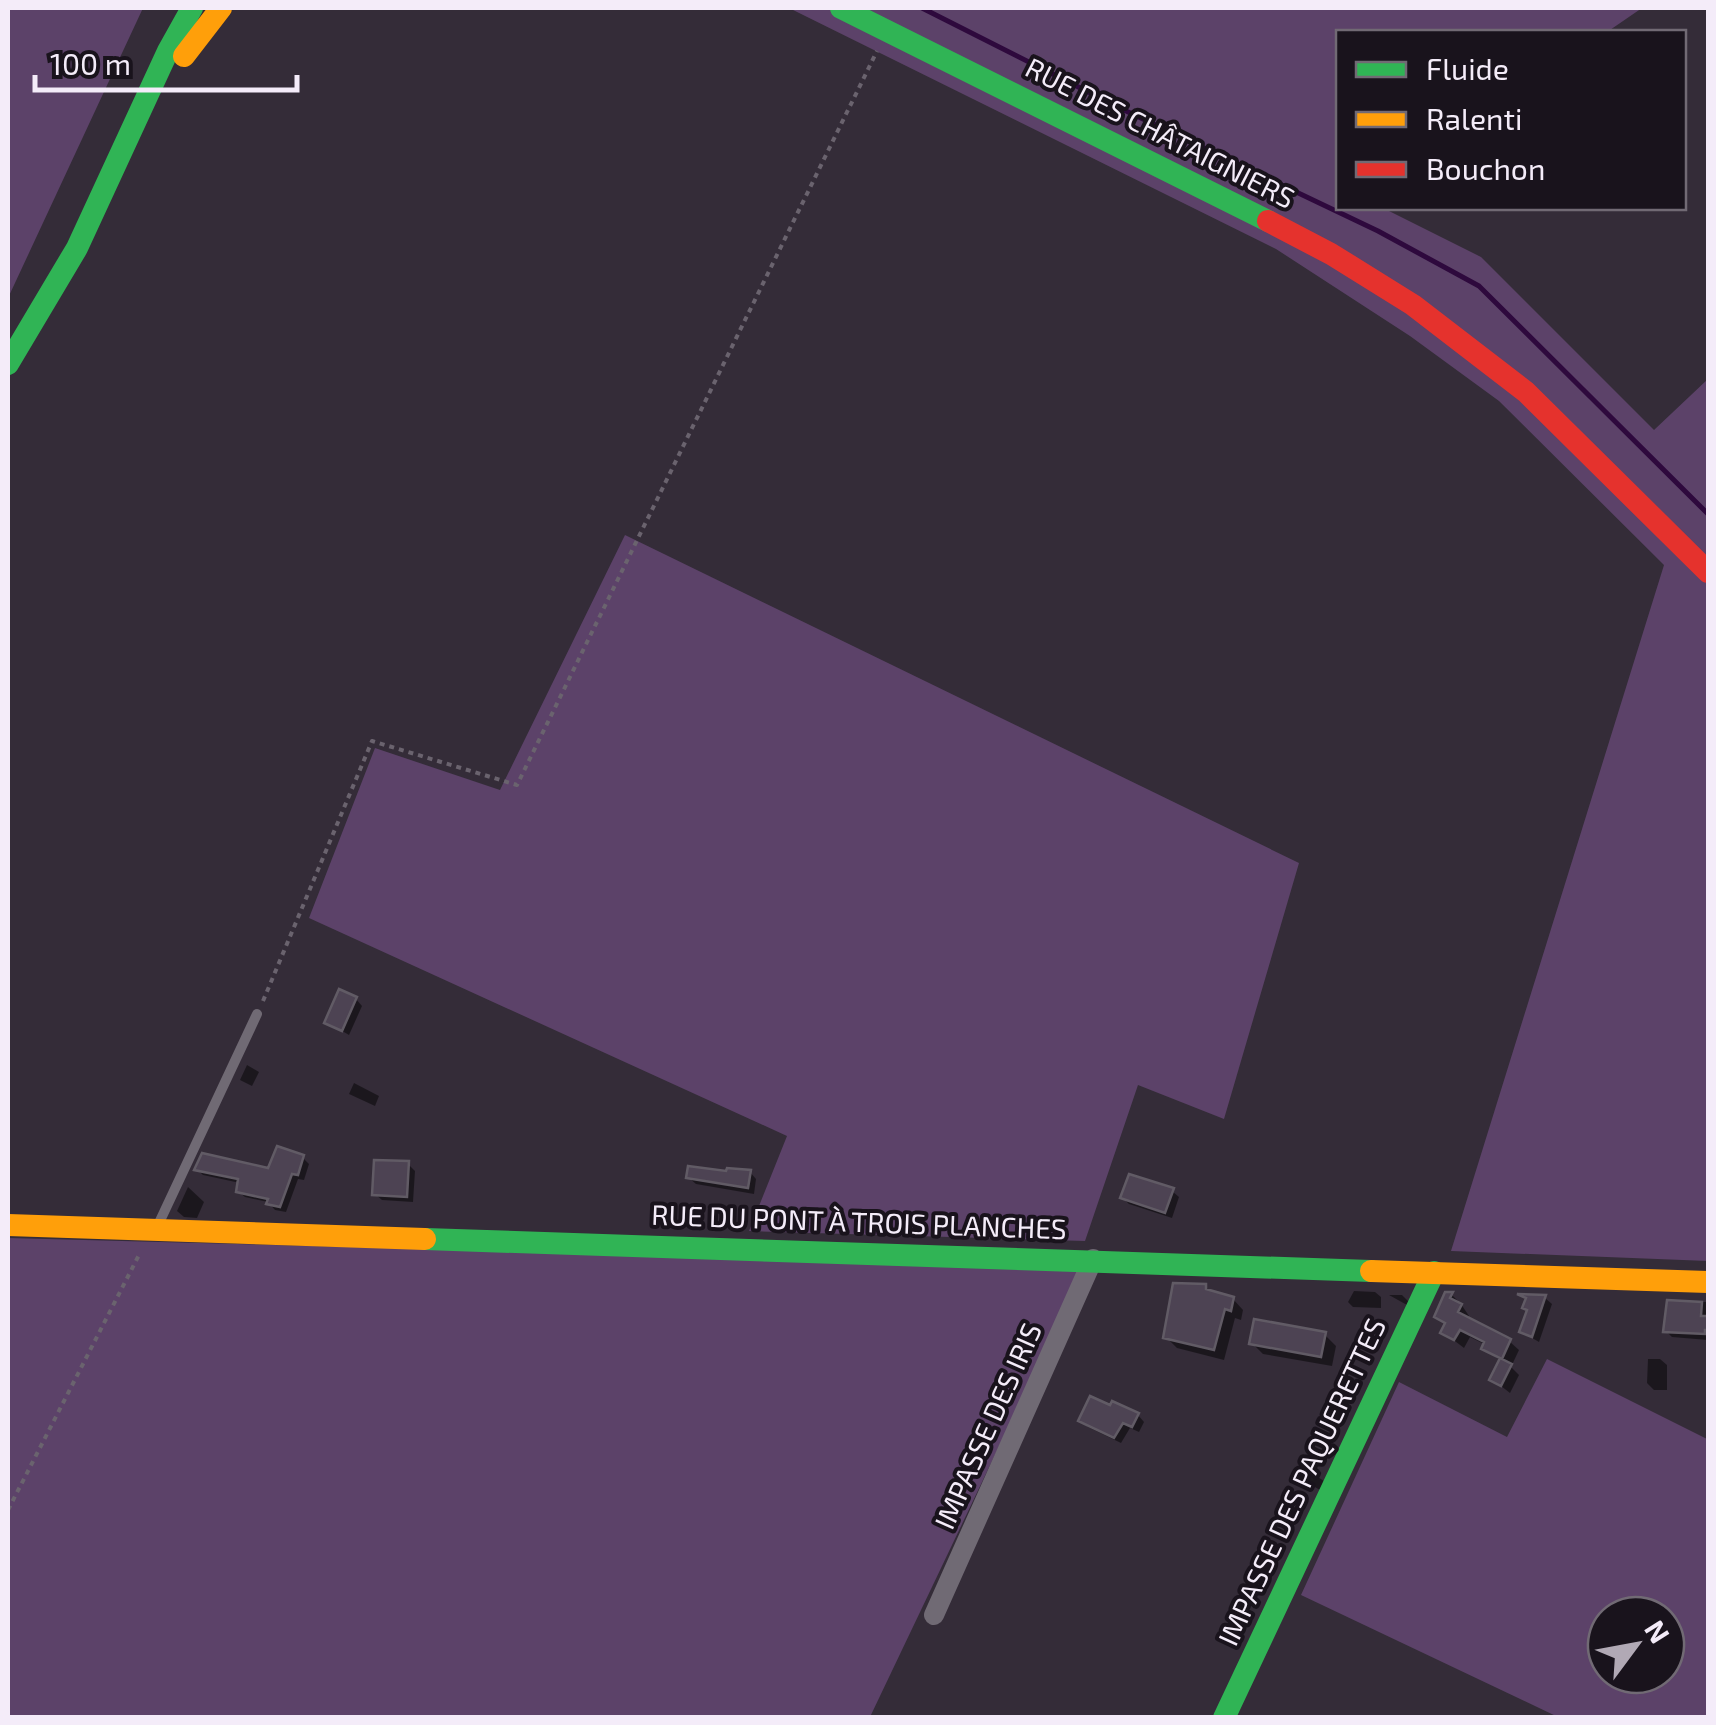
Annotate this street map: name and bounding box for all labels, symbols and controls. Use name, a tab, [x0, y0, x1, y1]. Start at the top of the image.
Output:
scale bar	[35, 30, 298, 92]
legend	[1336, 30, 1686, 210]
text: 100 m	[50, 45, 131, 81]
street label: RUE DES CHÂTAIGNIERS	[1020, 49, 1301, 215]
text: Fluide	[1426, 50, 1509, 86]
text: Ralenti	[1426, 100, 1522, 136]
text: Bouchon	[1426, 150, 1545, 186]
street label: RUE DU PONT À TROIS PLANCHES	[651, 1197, 1067, 1245]
street label: IMPASSE DES PAQUERETTES	[1210, 1313, 1392, 1651]
street label: IMPASSE DES IRIS	[926, 1317, 1048, 1534]
north arrow	[1586, 1595, 1686, 1695]
text: N	[1638, 1614, 1678, 1649]

